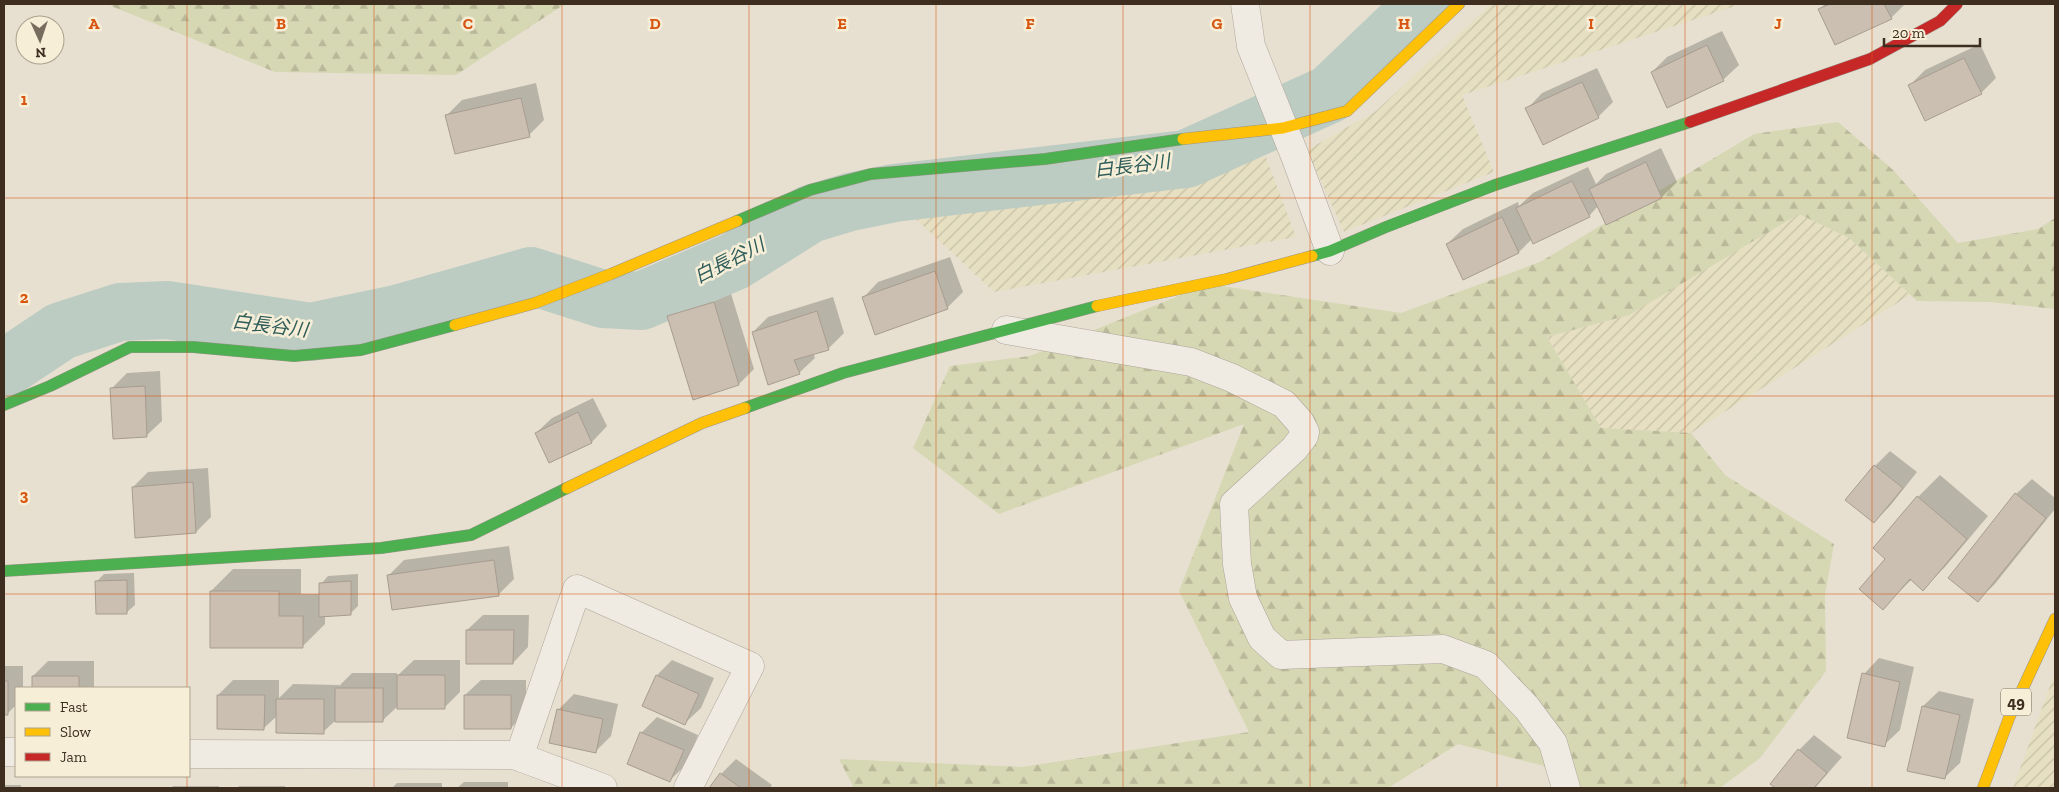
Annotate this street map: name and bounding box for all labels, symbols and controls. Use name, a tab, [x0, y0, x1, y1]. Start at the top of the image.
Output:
text: A	[89, 14, 100, 33]
text: B	[276, 14, 286, 33]
text: C	[463, 14, 473, 33]
text: D	[649, 14, 661, 33]
text: E	[837, 14, 847, 33]
text: F	[1025, 14, 1035, 33]
text: G	[1212, 14, 1223, 33]
text: H	[1398, 14, 1410, 33]
text: I	[1588, 14, 1594, 33]
text: J	[1774, 14, 1782, 33]
north arrow	[15, 15, 65, 65]
scale bar	[1884, 15, 1980, 47]
text: 20 m	[1892, 24, 1925, 42]
text: N	[35, 44, 46, 61]
text: 1	[21, 90, 28, 109]
water label: 白長谷川	[1093, 149, 1173, 182]
water label: 白長谷川	[690, 232, 770, 288]
text: 2	[20, 288, 29, 307]
water label: 白長谷川	[231, 309, 311, 342]
text: 3	[20, 486, 29, 505]
legend	[15, 687, 190, 777]
road number: 49	[2001, 689, 2031, 716]
text: Fast	[60, 698, 88, 716]
text: Slow	[60, 723, 92, 741]
text: Jam	[60, 748, 87, 766]

